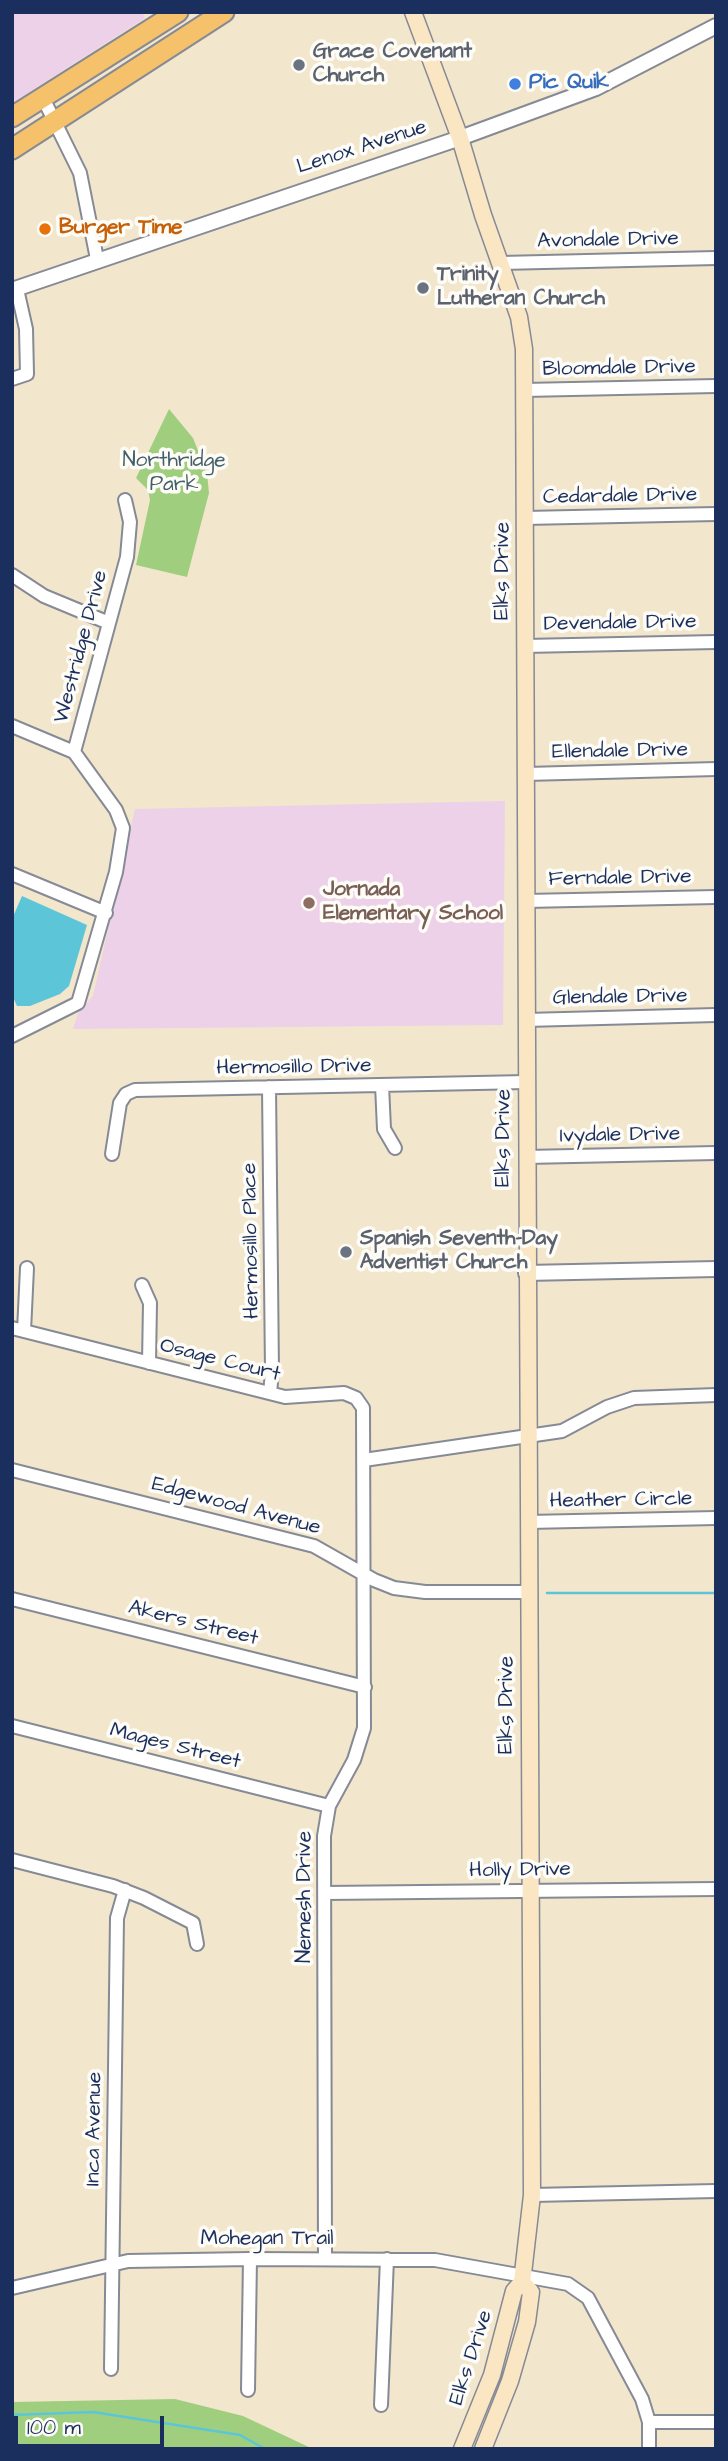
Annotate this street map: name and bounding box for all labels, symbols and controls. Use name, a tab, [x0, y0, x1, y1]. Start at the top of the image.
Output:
place label: Grace Covenant Church	[313, 40, 472, 90]
marker: Grace Covenant Church	[291, 57, 307, 73]
place label: Pic Quik	[529, 71, 609, 97]
marker: Pic Quik	[507, 76, 523, 92]
street label: Lenox Avenue	[294, 115, 430, 181]
place label: Burger Time	[59, 216, 182, 242]
marker: Burger Time	[37, 221, 53, 237]
street label: Avondale Drive	[537, 227, 679, 255]
place label: Trinity Lutheran Church	[437, 263, 605, 313]
marker: Trinity Lutheran Church	[415, 280, 431, 296]
street label: Bloomdale Drive	[542, 355, 696, 383]
park label: Northridge Park	[122, 449, 226, 499]
street label: Cedardale Drive	[543, 483, 697, 511]
street label: Elks Drive	[491, 522, 517, 620]
street label: Westridge Drive	[50, 568, 114, 726]
street label: Devendale Drive	[543, 610, 697, 638]
street label: Ellendale Drive	[552, 738, 688, 766]
street label: Ferndale Drive	[548, 865, 692, 893]
place label: Jornada Elementary School	[323, 878, 503, 928]
marker: Jornada Elementary School	[301, 895, 317, 911]
street label: Glendale Drive	[552, 984, 688, 1012]
street label: Hermosillo Drive	[216, 1054, 372, 1082]
street label: Elks Drive	[492, 1089, 518, 1187]
street label: Ivydale Drive	[559, 1122, 681, 1150]
street label: Hermosillo Place	[238, 1163, 266, 1319]
place label: Spanish Seventh-Day Adventist Church	[360, 1227, 558, 1277]
marker: Spanish Seventh-Day Adventist Church	[338, 1244, 354, 1260]
street label: Osage Court	[157, 1334, 283, 1388]
street label: Edgewood Avenue	[149, 1472, 323, 1542]
street label: Heather Circle	[549, 1487, 693, 1515]
street label: Akers Street	[125, 1596, 261, 1652]
street label: Elks Drive	[495, 1656, 521, 1754]
street label: Mages Street	[107, 1719, 243, 1775]
street label: Nemesh Drive	[293, 1831, 319, 1963]
street label: Holly Drive	[469, 1858, 571, 1884]
street label: Inca Avenue	[81, 2072, 109, 2186]
street label: Mohegan Trail	[200, 2227, 334, 2253]
street label: Elks Drive	[445, 2307, 499, 2409]
scale bar	[18, 2402, 168, 2446]
text: 100 m	[27, 2413, 81, 2442]

